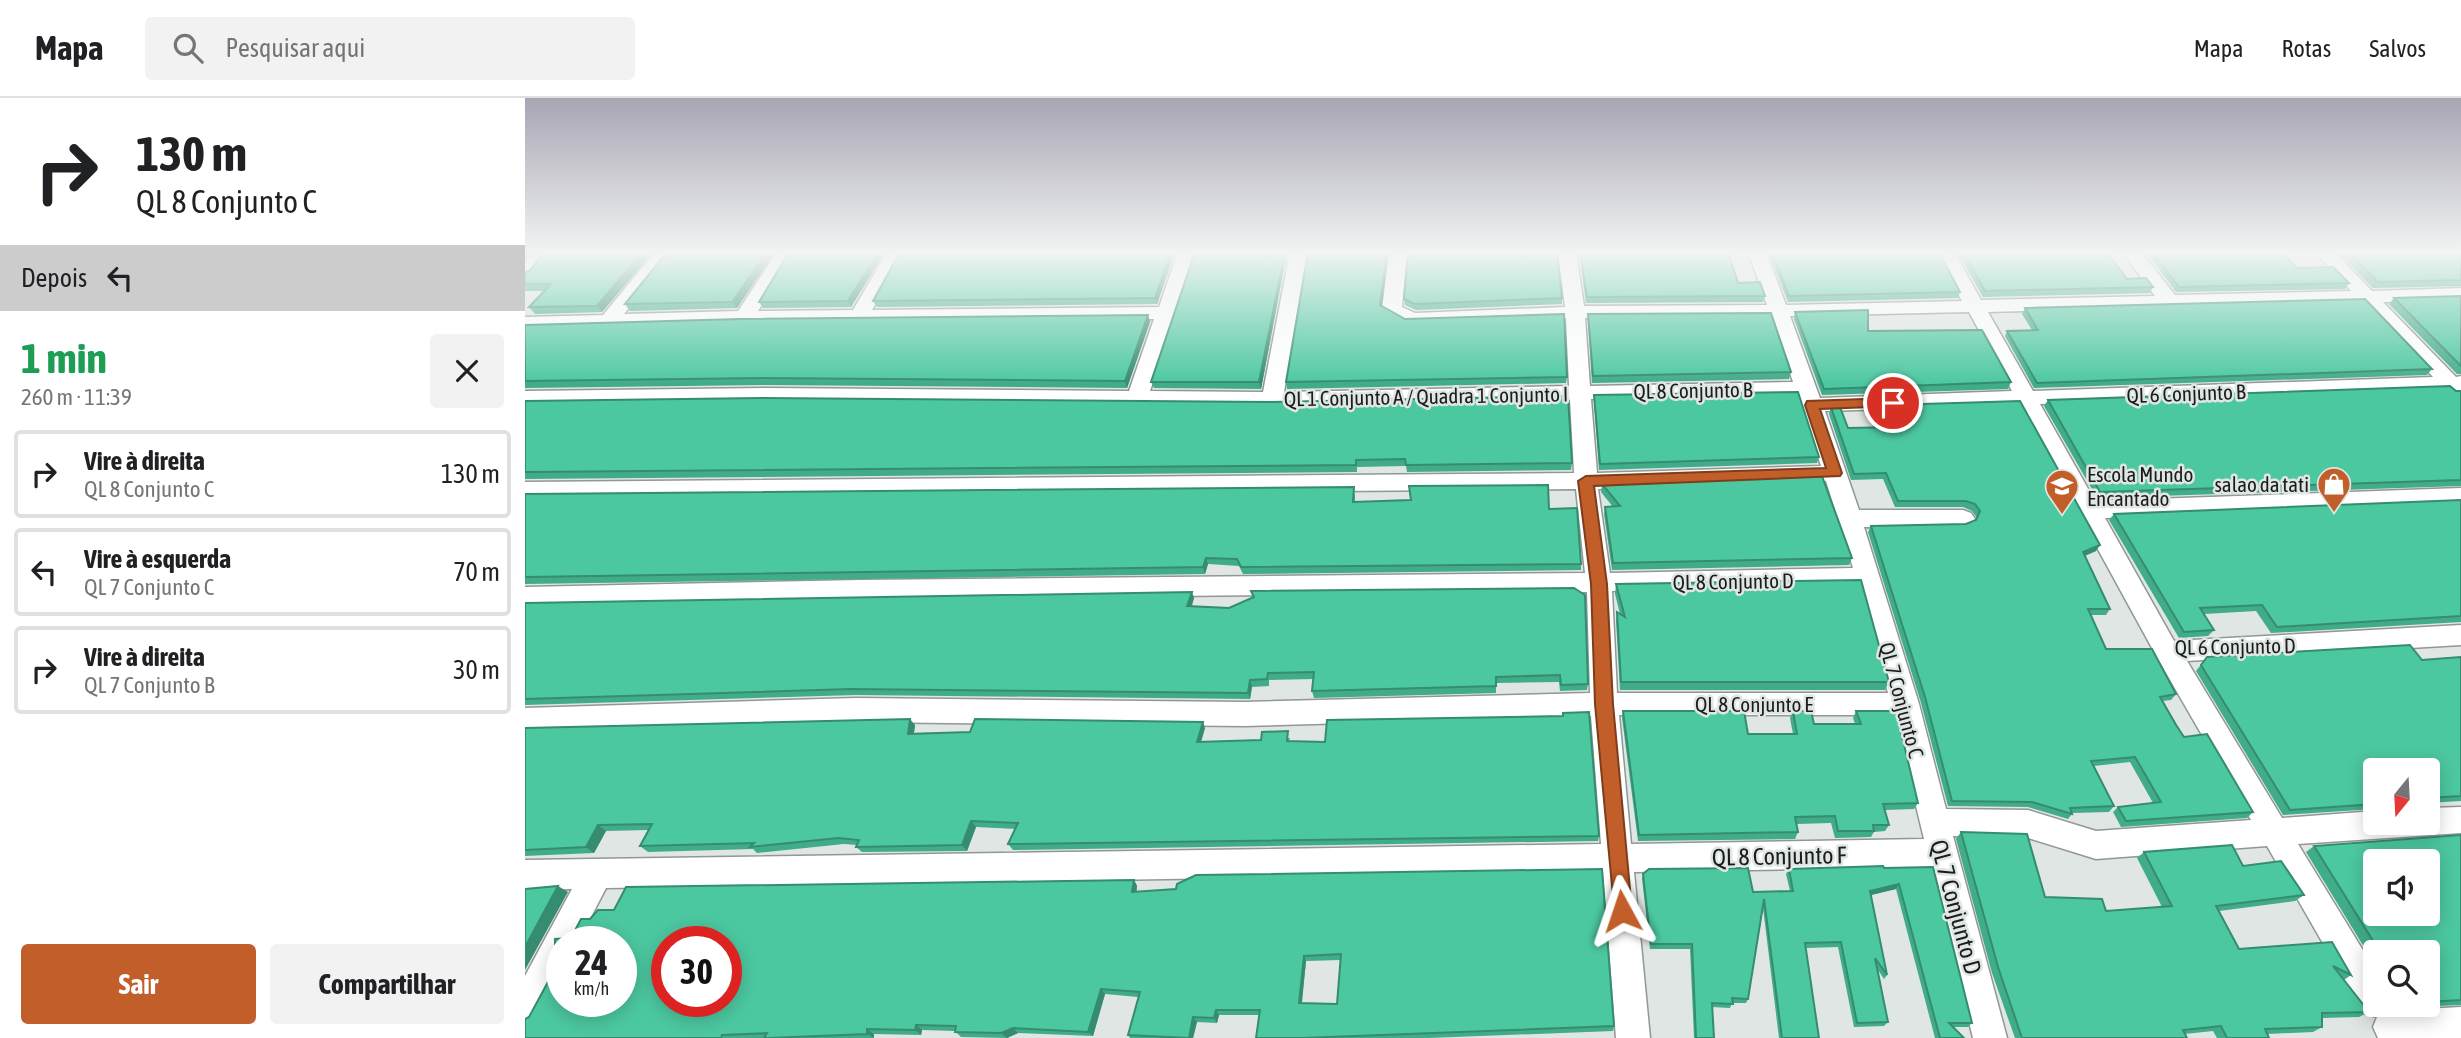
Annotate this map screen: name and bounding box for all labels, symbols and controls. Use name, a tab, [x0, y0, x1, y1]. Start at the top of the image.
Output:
search box	[145, 17, 635, 80]
text: Mapa	[35, 29, 103, 67]
icon: search	[169, 29, 207, 67]
text: Pesquisar aqui	[225, 33, 365, 63]
text: Mapa	[2194, 35, 2243, 62]
text: Rotas	[2281, 35, 2331, 62]
text: Salvos	[2369, 35, 2426, 62]
text: 130 m	[136, 125, 247, 181]
icon: right	[21, 126, 112, 217]
text: QL 8 Conjunto C	[136, 183, 317, 220]
icon: left	[101, 259, 139, 297]
text: Depois	[21, 263, 87, 293]
text: 1 min	[21, 334, 107, 382]
button: close	[430, 334, 504, 408]
pin	[1863, 373, 1923, 433]
street label: QL 8 Conjunto B	[1633, 377, 1753, 403]
street label: QL 6 Conjunto B	[2126, 379, 2246, 407]
street label: QL 1 Conjunto A / Quadra 1 Conjunto I	[1284, 382, 1568, 410]
text: 260 m · 11:39	[21, 384, 132, 410]
icon: arrive	[1874, 384, 1912, 422]
text: Vire à direita	[84, 446, 205, 476]
icon: right	[25, 455, 63, 493]
text: 130 m	[441, 459, 500, 489]
place label: Escola Mundo Encantado	[2087, 462, 2193, 510]
shop icon: salao da tati	[2315, 465, 2353, 514]
school or university icon: Escola Mundo Encantado	[2043, 467, 2081, 516]
place label: salao da tati	[2214, 472, 2309, 496]
text: QL 8 Conjunto C	[84, 476, 214, 502]
text: Vire à esquerda	[84, 544, 231, 574]
icon: left	[25, 553, 63, 591]
text: 70 m	[453, 557, 500, 587]
street label: QL 8 Conjunto D	[1672, 568, 1794, 594]
text: QL 7 Conjunto C	[84, 574, 214, 600]
street label: QL 6 Conjunto D	[2174, 633, 2296, 659]
street label: QL 7 Conjunto C	[1875, 640, 1929, 761]
text: Vire à direita	[84, 642, 205, 672]
icon: right	[25, 651, 63, 689]
text: 30 m	[453, 655, 500, 685]
text: QL 7 Conjunto B	[84, 672, 215, 698]
street label: QL 8 Conjunto E	[1695, 692, 1813, 716]
north arrow	[2363, 758, 2439, 835]
map controls	[2363, 758, 2440, 1017]
street label: QL 7 Conjunto D	[1925, 837, 1987, 977]
street label: QL 8 Conjunto F	[1712, 841, 1847, 871]
button: sound	[2363, 849, 2440, 926]
position arrow	[1585, 874, 1659, 948]
speed limit sign: 30	[651, 926, 742, 1017]
button: search	[2363, 940, 2440, 1017]
text: 24	[575, 942, 608, 982]
button: Sair	[21, 944, 256, 1024]
button: Compartilhar	[270, 944, 504, 1024]
text: km/h	[574, 978, 609, 999]

